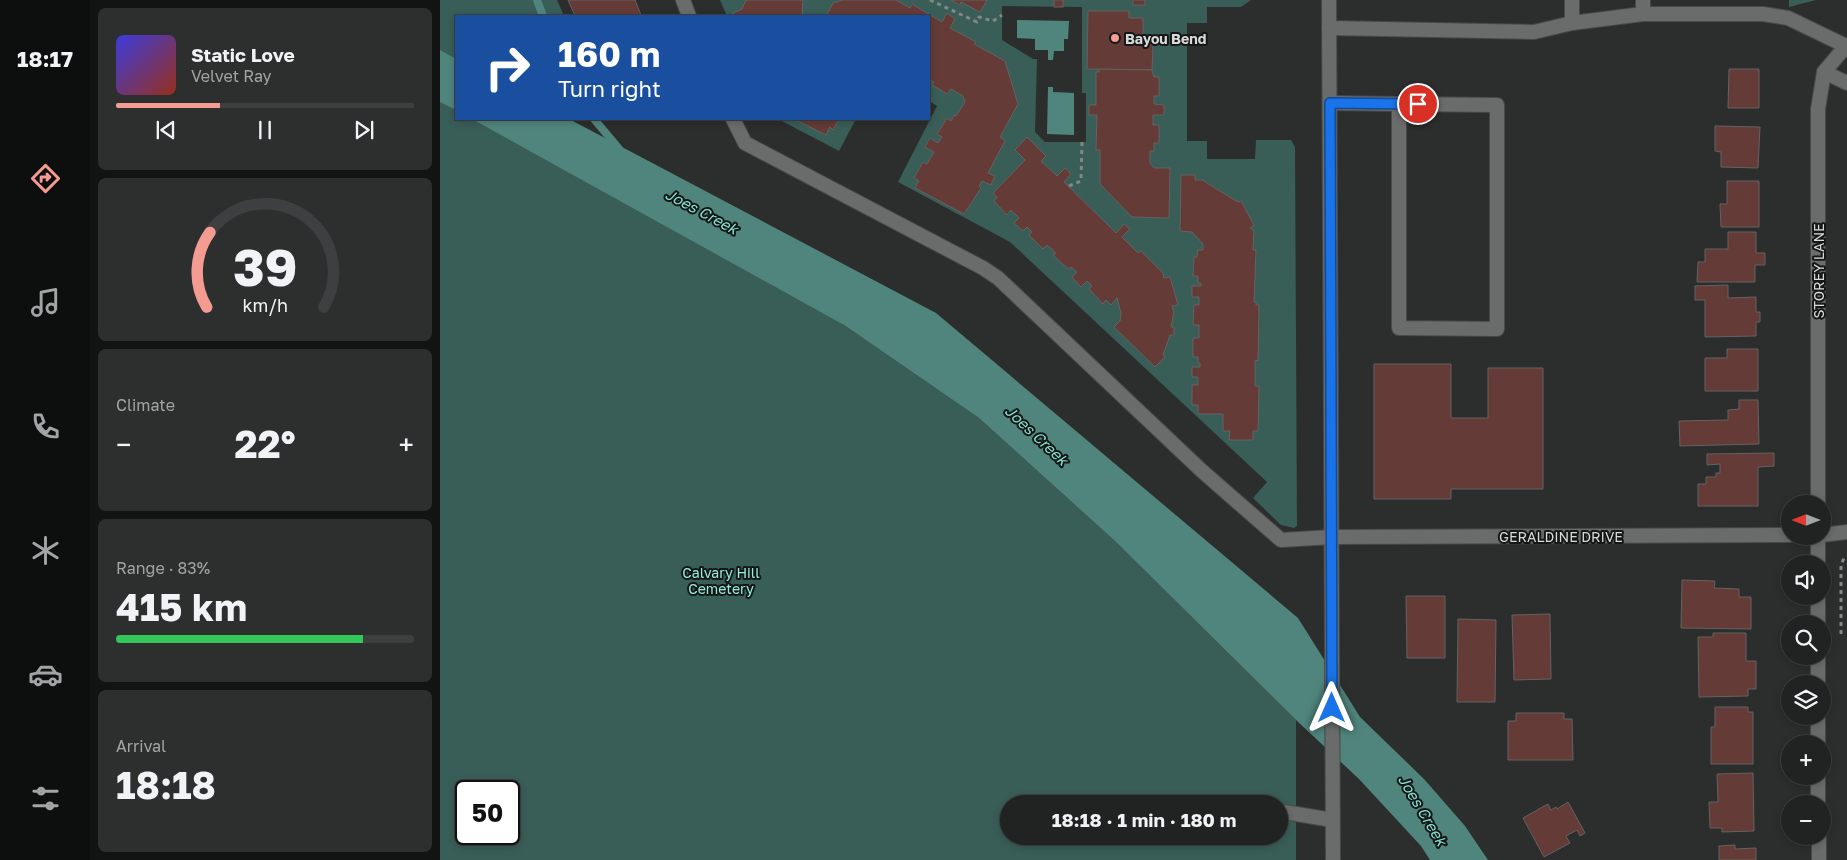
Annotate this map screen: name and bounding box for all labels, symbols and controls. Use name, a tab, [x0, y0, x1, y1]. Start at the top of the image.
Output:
place label: Bayou Bend	[1125, 30, 1206, 47]
marker: Bayou Bend	[1109, 32, 1121, 44]
text: 160 m	[558, 33, 660, 75]
icon: right	[475, 35, 540, 100]
text: Static Love	[191, 43, 295, 66]
text: 18:17	[17, 45, 73, 72]
text: Velvet Ray	[191, 66, 272, 86]
text: Turn right	[558, 75, 661, 102]
pin	[1397, 83, 1439, 125]
icon: arrive	[1404, 90, 1432, 118]
icon: previous	[152, 116, 180, 144]
icon: pause	[251, 116, 279, 144]
icon: next	[350, 116, 378, 144]
icon: directions	[28, 161, 63, 196]
water label: Joes Creek	[663, 184, 743, 238]
street label: STOREY LANE	[1810, 223, 1827, 319]
text: 39	[233, 235, 297, 297]
icon: music	[28, 285, 63, 320]
text: km/h	[242, 294, 288, 316]
text: Climate	[116, 395, 175, 415]
water label: Joes Creek	[1002, 401, 1073, 470]
icon: phone	[28, 409, 63, 444]
text: 22°	[234, 421, 296, 466]
text: −	[116, 428, 131, 461]
text: +	[399, 428, 414, 461]
north arrow	[1781, 495, 1831, 545]
map controls	[1781, 495, 1831, 845]
street label: GERALDINE DRIVE	[1499, 528, 1623, 545]
icon: climate	[28, 533, 63, 568]
button: sound	[1781, 555, 1831, 605]
text: Range · 83%	[116, 558, 210, 578]
park label: Calvary Hill Cemetery	[682, 564, 760, 597]
text: 415 km	[116, 584, 247, 629]
button: search	[1781, 615, 1831, 665]
icon: car	[28, 657, 63, 692]
button: layers	[1781, 675, 1831, 725]
position arrow	[1305, 681, 1357, 733]
button: +	[1781, 735, 1831, 785]
text: Arrival	[116, 736, 166, 756]
text: 18:18	[116, 762, 216, 807]
water label: Joes Creek	[1395, 771, 1452, 850]
speed limit sign: 50	[455, 780, 520, 845]
icon: filters	[28, 781, 63, 816]
button: −	[1781, 795, 1831, 845]
text: 18:18 · 1 min · 180 m	[1052, 808, 1236, 831]

